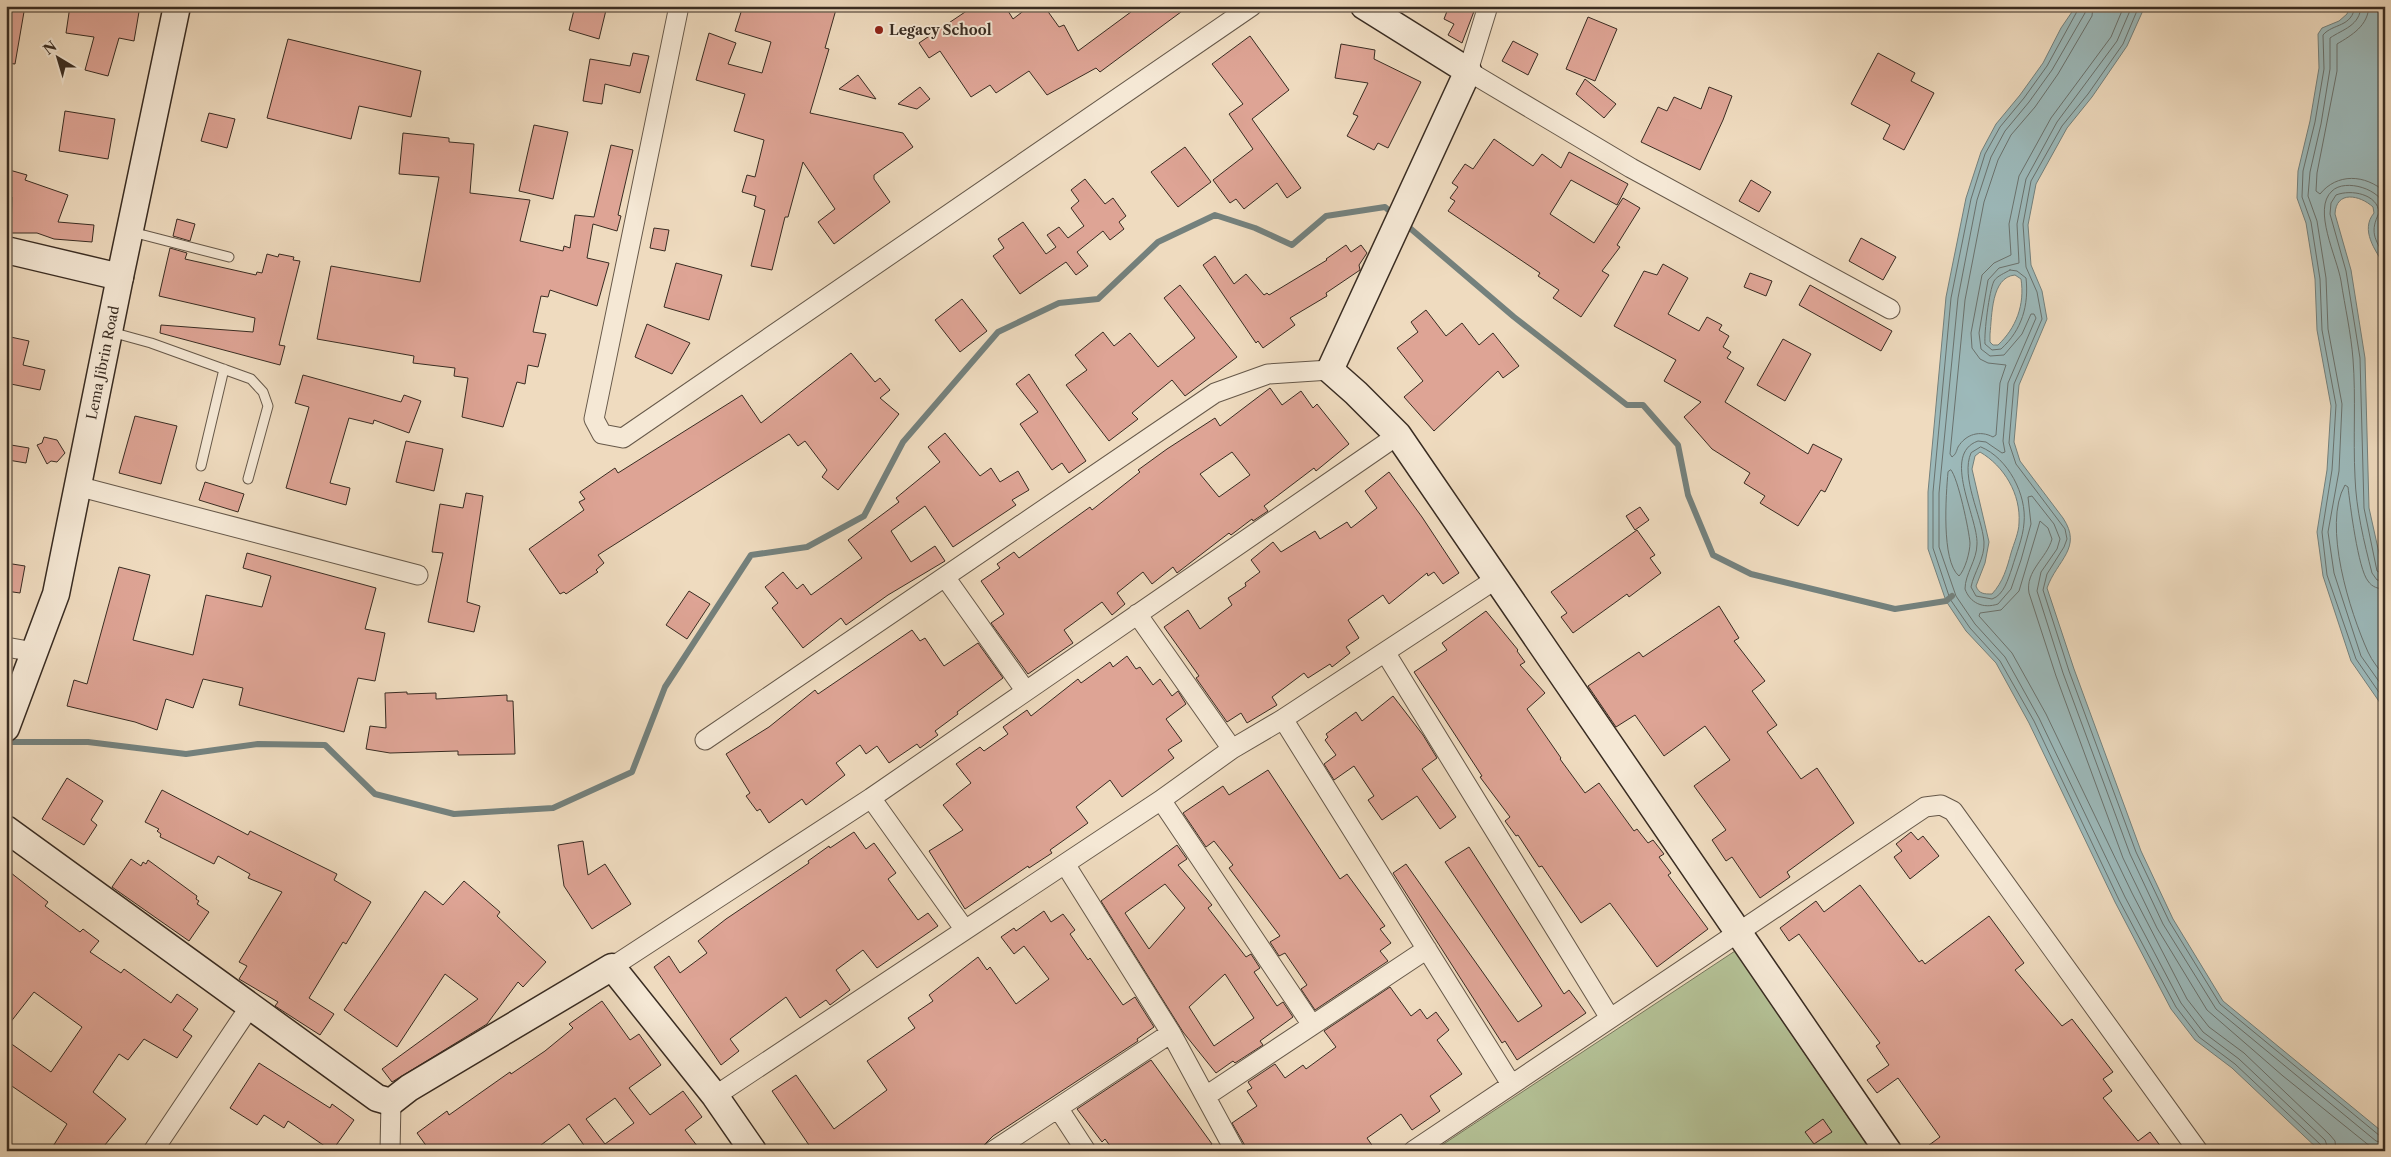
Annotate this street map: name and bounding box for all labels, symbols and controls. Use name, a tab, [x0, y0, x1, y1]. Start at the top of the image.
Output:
place label: Legacy School	[889, 21, 992, 39]
marker: Legacy School	[873, 24, 885, 36]
north arrow	[32, 32, 82, 82]
text: N	[40, 37, 60, 59]
street label: Lema Jibrin Road	[82, 304, 123, 421]

